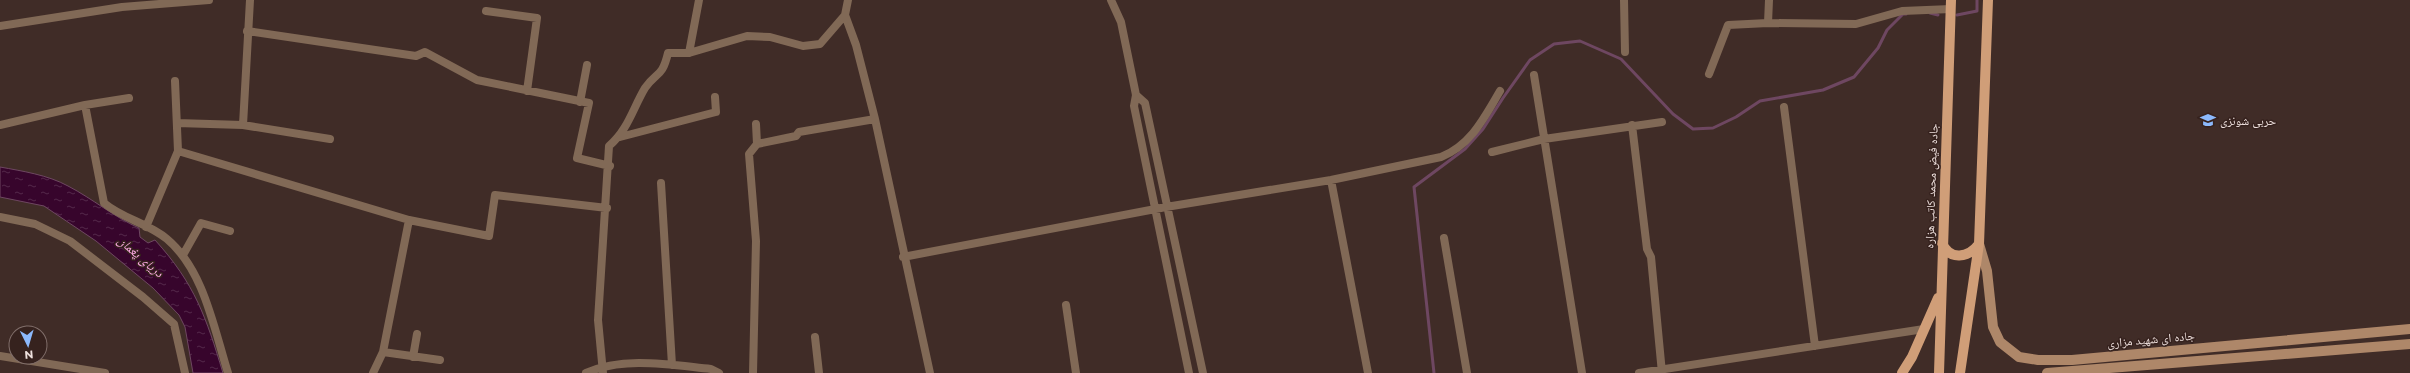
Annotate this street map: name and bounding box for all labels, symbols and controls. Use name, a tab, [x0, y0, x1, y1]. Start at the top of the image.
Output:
school or university icon: حربی شونزی	[2199, 111, 2217, 129]
place label: حربی شونزی	[2220, 113, 2277, 128]
street label: جاده فیض محمد کاتب هزاره	[1921, 123, 1941, 249]
water label: دریای پغمان	[114, 232, 168, 282]
north arrow	[8, 325, 48, 365]
street label: جاده ای شهید مزاری	[2107, 328, 2196, 351]
text: N	[24, 348, 34, 362]

